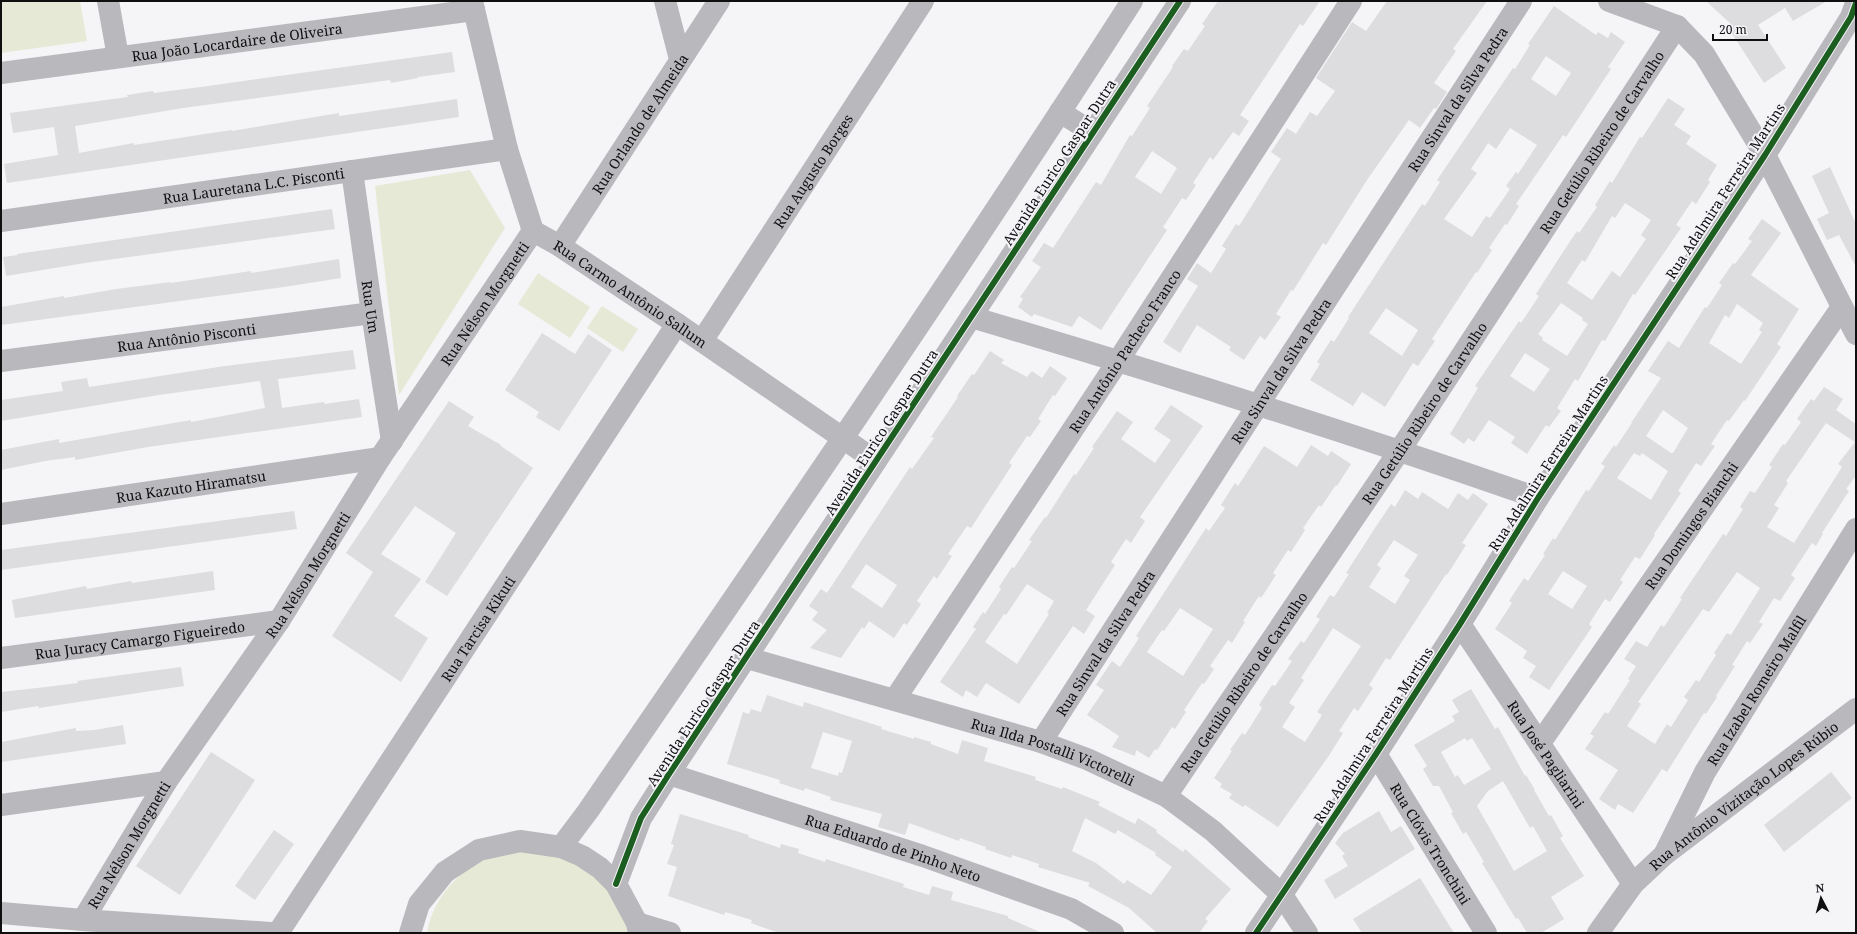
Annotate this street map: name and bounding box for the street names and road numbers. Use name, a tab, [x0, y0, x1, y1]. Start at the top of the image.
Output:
street label: Rua João Locardaire de Oliveira	[130, 18, 344, 65]
street label: Rua Sinval da Silva Pedra	[1403, 23, 1512, 175]
street label: Rua Getúlio Ribeiro de Carvalho	[1535, 47, 1668, 237]
street label: Rua Orlando de Almeida	[587, 50, 692, 197]
street label: Avenida Eurico Gaspar Dutra	[998, 75, 1120, 249]
street label: Rua Adalmira Ferreira Martins	[1661, 99, 1789, 283]
street label: Rua Augusto Borges	[768, 110, 857, 232]
street label: Rua Lauretana L.C. Pisconti	[162, 163, 346, 207]
street label: Rua Carmo Antônio Sallum	[551, 235, 711, 352]
street label: Rua Nélson Morgnetti	[436, 237, 533, 369]
street label: Rua Antônio Pacheco Franco	[1064, 265, 1185, 436]
street label: Rua Um	[358, 279, 384, 334]
street label: Rua Sinval da Silva Pedra	[1226, 294, 1335, 447]
street label: Rua Getúlio Ribeiro de Carvalho	[1357, 318, 1491, 507]
street label: Rua Antônio Pisconti	[116, 319, 257, 355]
street label: Avenida Eurico Gaspar Dutra	[820, 345, 942, 519]
street label: Rua Adalmira Ferreira Martins	[1484, 371, 1612, 555]
street label: Rua Domingos Bianchi	[1640, 457, 1742, 593]
street label: Rua Kazuto Hiramatsu	[115, 465, 267, 506]
street label: Rua Nélson Morgnetti	[261, 508, 354, 642]
street label: Rua Sinval da Silva Pedra	[1051, 566, 1159, 719]
street label: Rua Tarcisa Kikuti	[436, 572, 519, 685]
street label: Rua Getúlio Ribeiro de Carvalho	[1175, 588, 1311, 776]
street label: Rua Izabel Romeiro Malfil	[1702, 611, 1810, 769]
street label: Rua Juracy Camargo Figueiredo	[34, 616, 246, 663]
street label: Avenida Eurico Gaspar Dutra	[642, 616, 764, 790]
street label: Rua Adalmira Ferreira Martins	[1309, 643, 1437, 827]
street label: Rua José Pagliarini	[1504, 696, 1589, 812]
street label: Rua Ilda Postalli Victorelli	[969, 713, 1138, 790]
street label: Rua Antônio Vizitação Lopes Rúbio	[1645, 717, 1842, 874]
street label: Rua Nélson Morgnetti	[83, 777, 174, 912]
street label: Rua Clóvis Tronchini	[1386, 779, 1476, 908]
street label: Rua Eduardo de Pinho Neto	[803, 809, 984, 886]

